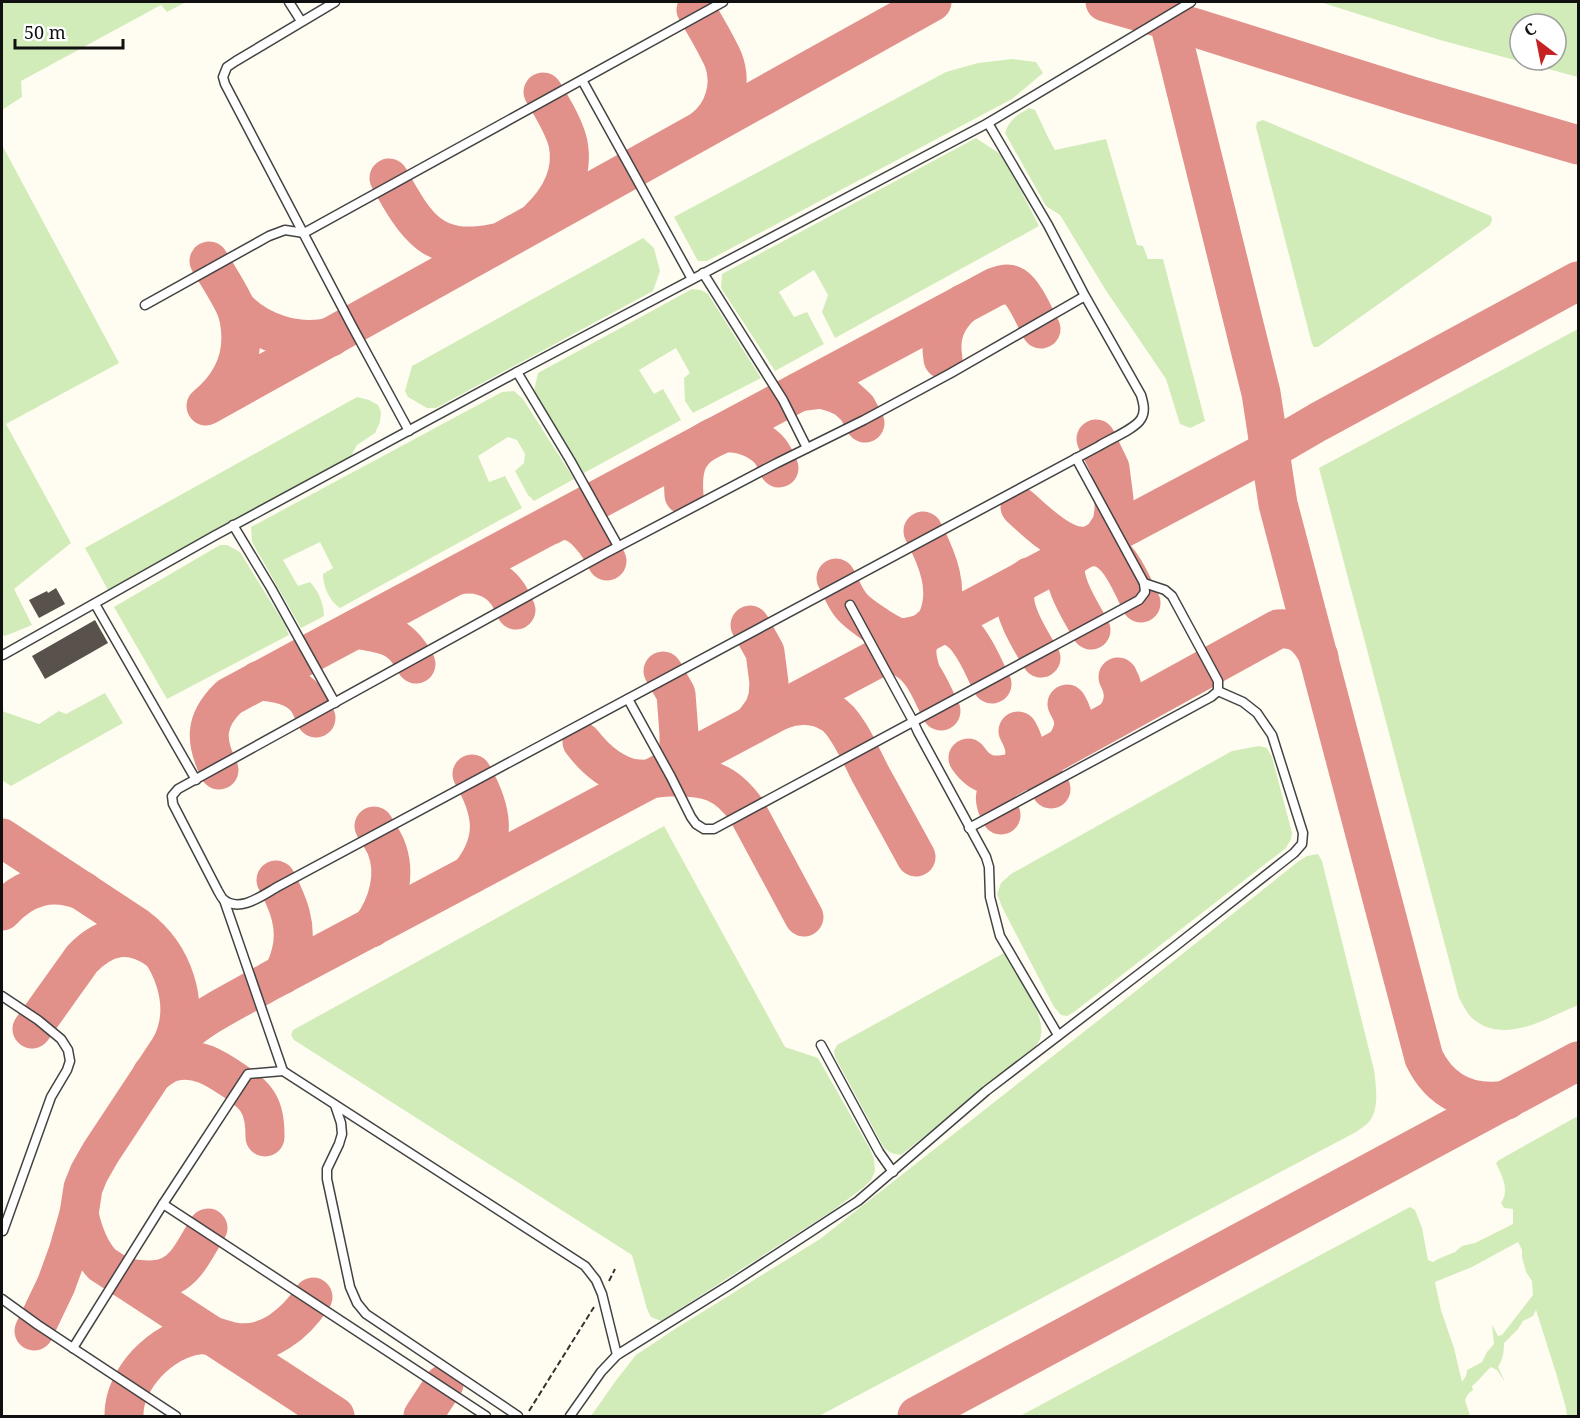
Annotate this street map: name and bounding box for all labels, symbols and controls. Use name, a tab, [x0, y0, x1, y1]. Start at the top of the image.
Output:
scale bar	[15, 12, 123, 50]
north arrow	[1508, 12, 1568, 72]
text: С	[1520, 17, 1540, 41]
text: 50 m	[24, 20, 66, 44]

